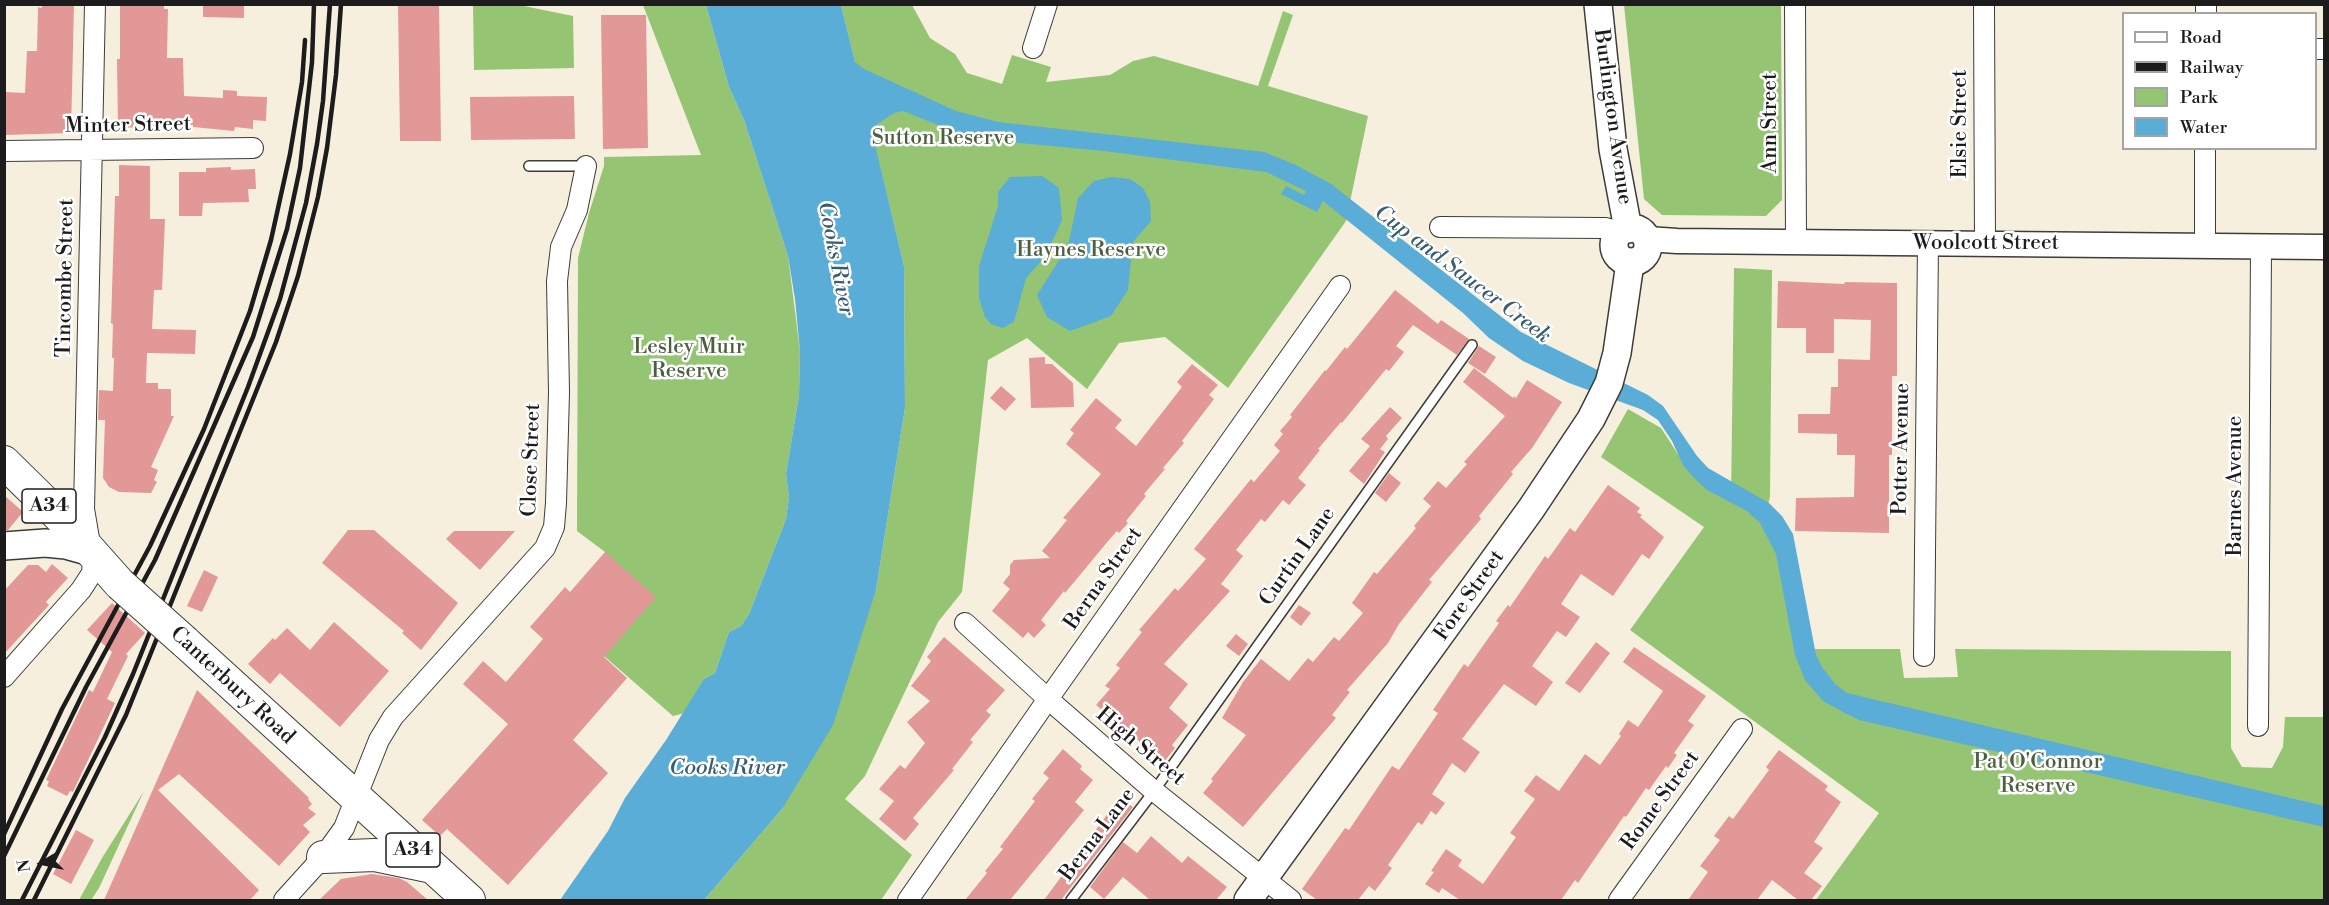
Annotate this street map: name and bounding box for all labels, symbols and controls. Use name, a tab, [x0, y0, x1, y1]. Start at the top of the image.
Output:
legend	[2122, 12, 2317, 150]
text: Road	[2180, 26, 2222, 49]
street label: Burlington Avenue	[1587, 28, 1637, 206]
text: Railway	[2180, 56, 2243, 79]
street label: Elsie Street	[1948, 70, 1974, 178]
street label: Ann Street	[1758, 73, 1784, 173]
text: Park	[2180, 86, 2217, 109]
street label: Minter Street	[65, 112, 191, 140]
text: Water	[2180, 116, 2227, 139]
park label: Sutton Reserve	[872, 126, 1014, 152]
street label: Tincombe Street	[52, 198, 80, 358]
water label: Cooks River	[811, 200, 859, 318]
water label: Cup and Saucer Creek	[1368, 200, 1556, 350]
street label: Woolcott Street	[1913, 231, 2059, 257]
park label: Haynes Reserve	[1016, 238, 1166, 264]
park label: Lesley Muir Reserve	[633, 335, 745, 385]
street label: Potter Avenue	[1888, 383, 1916, 515]
street label: Close Street	[517, 403, 547, 517]
street label: Barnes Avenue	[2223, 416, 2249, 556]
road number: A34	[22, 489, 76, 523]
street label: Curtin Lane	[1255, 503, 1341, 611]
street label: Berna Street	[1059, 523, 1149, 635]
street label: Fore Street	[1430, 546, 1510, 646]
street label: Canterbury Road	[164, 622, 300, 750]
street label: High Street	[1090, 702, 1190, 792]
street label: Rome Street	[1617, 746, 1705, 856]
park label: Pat O'Connor Reserve	[1974, 750, 2102, 800]
water label: Cooks River	[669, 756, 785, 782]
street label: Berna Lane	[1055, 784, 1141, 886]
north arrow	[12, 833, 72, 893]
road number: A34	[386, 833, 440, 867]
text: N	[13, 858, 35, 874]

